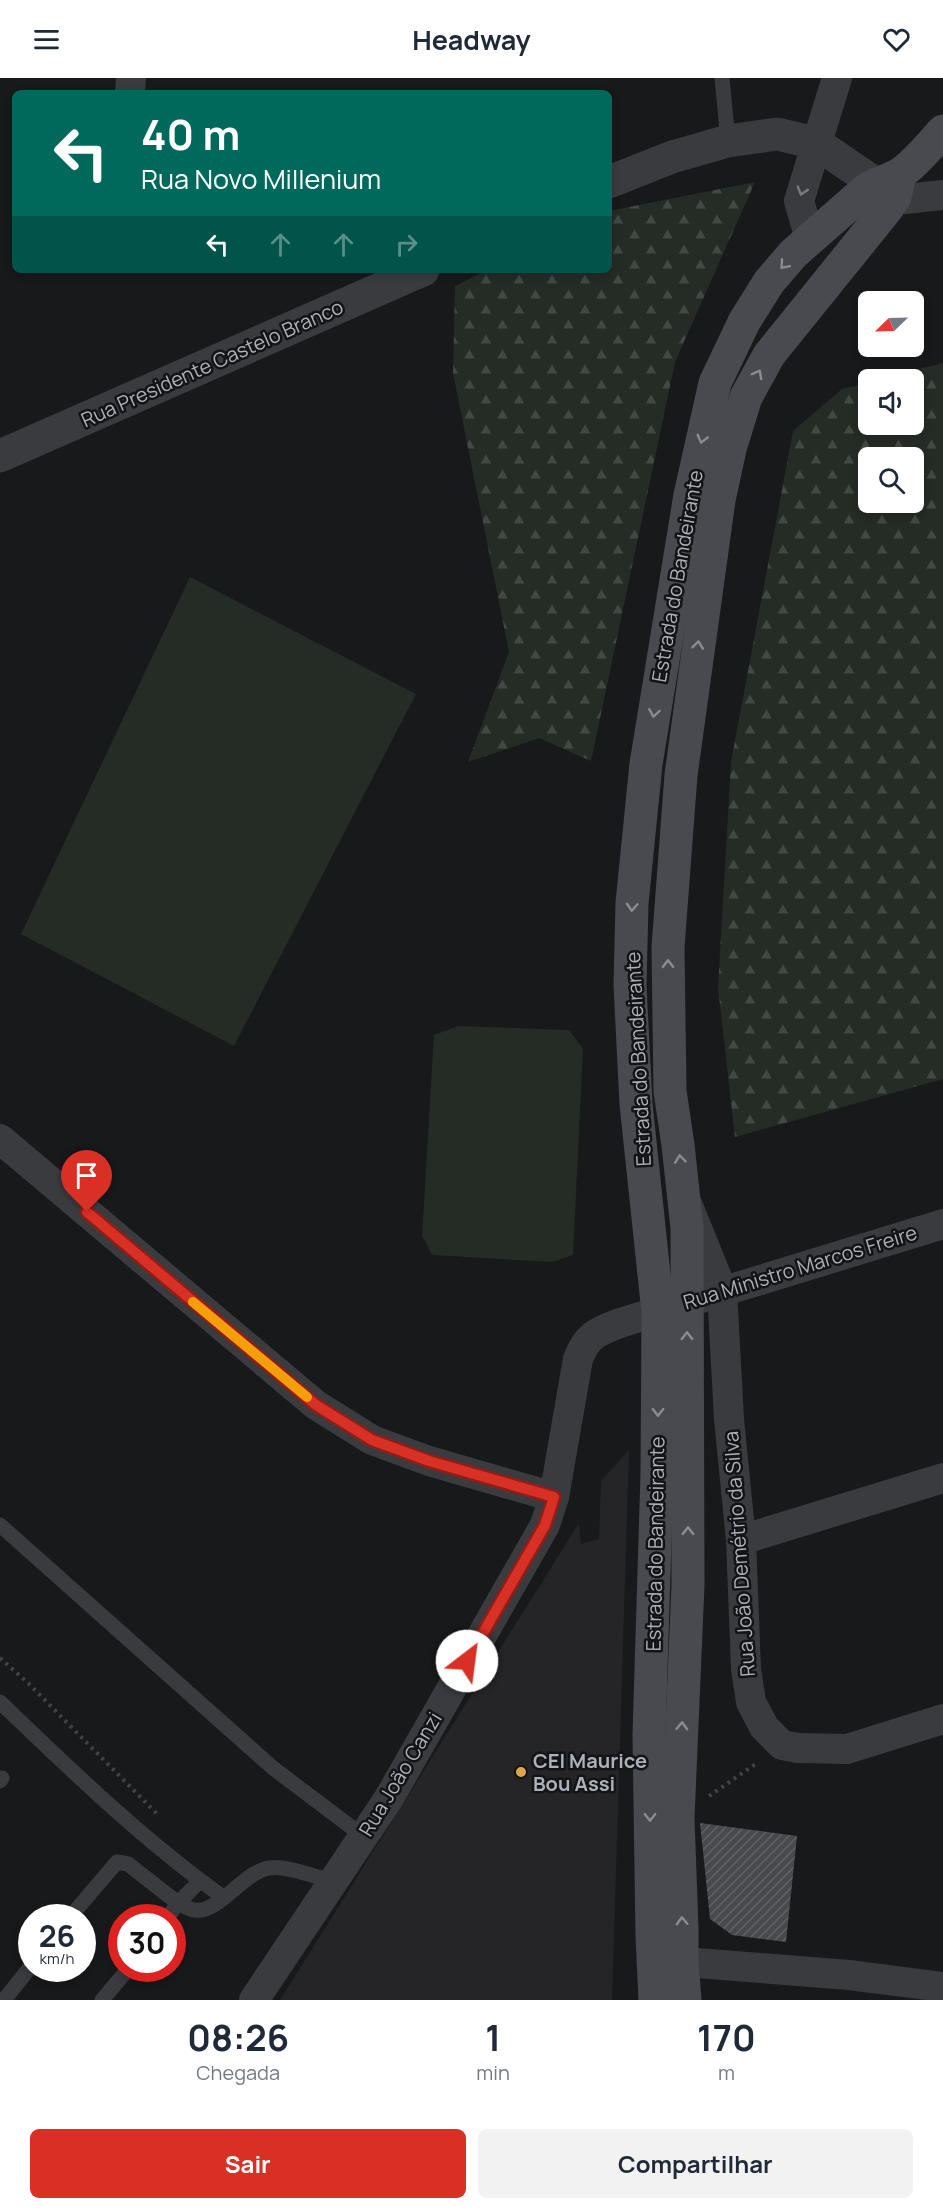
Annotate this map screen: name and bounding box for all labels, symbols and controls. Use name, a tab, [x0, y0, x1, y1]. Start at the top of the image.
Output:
text: Headway	[412, 21, 531, 58]
icon: menu	[30, 23, 63, 56]
icon: heart	[880, 23, 913, 56]
text: 40 m	[141, 105, 240, 163]
icon: left	[42, 114, 120, 192]
text: Rua Novo Millenium	[141, 160, 381, 197]
one-way arrow	[797, 185, 809, 196]
icon: left	[201, 228, 234, 261]
icon: ahead	[264, 228, 297, 261]
icon: ahead	[327, 228, 360, 261]
icon: right	[390, 228, 423, 261]
one-way arrow	[780, 258, 791, 268]
north arrow	[858, 291, 924, 357]
map controls	[858, 291, 924, 513]
street label: Rua Presidente Castelo Branco	[77, 293, 347, 433]
button: sound	[858, 369, 924, 435]
one-way arrow	[751, 370, 762, 380]
one-way arrow	[696, 433, 709, 443]
button: search	[858, 447, 924, 513]
street label: Estrada do Bandeirante	[645, 468, 709, 684]
one-way arrow	[692, 640, 704, 650]
one-way arrow	[648, 708, 661, 718]
one-way arrow	[626, 903, 639, 912]
street label: Estrada do Bandeirante	[619, 951, 657, 1167]
one-way arrow	[662, 960, 674, 969]
pin	[61, 1150, 112, 1212]
one-way arrow	[674, 1154, 687, 1163]
icon: arrive	[70, 1159, 103, 1192]
street label: Rua Ministro Marcos Freire	[680, 1219, 920, 1315]
one-way arrow	[681, 1331, 693, 1340]
one-way arrow	[652, 1408, 664, 1417]
street label: Rua João Demétrio da Silva	[717, 1430, 761, 1678]
street label: Estrada do Bandeirante	[640, 1436, 670, 1652]
one-way arrow	[682, 1526, 694, 1535]
position arrow	[435, 1629, 499, 1693]
street label: Rua João Canzi	[352, 1707, 448, 1841]
one-way arrow	[676, 1721, 689, 1730]
place label: CEI Maurice Bou Assi	[533, 1747, 647, 1797]
marker: CEI Maurice Bou Assi	[514, 1765, 528, 1779]
one-way arrow	[644, 1812, 656, 1821]
speed limit sign: 30	[108, 1904, 186, 1982]
text: 26	[39, 1915, 75, 1956]
one-way arrow	[676, 1916, 688, 1925]
text: km/h	[40, 1948, 74, 1969]
text: 08:26	[187, 2013, 289, 2062]
text: 1	[485, 2013, 501, 2062]
text: 170	[697, 2013, 756, 2062]
text: Chegada	[196, 2059, 280, 2086]
text: min	[476, 2059, 510, 2086]
text: m	[718, 2059, 735, 2086]
button: Sair	[30, 2129, 466, 2198]
button: Compartilhar	[478, 2129, 913, 2198]

